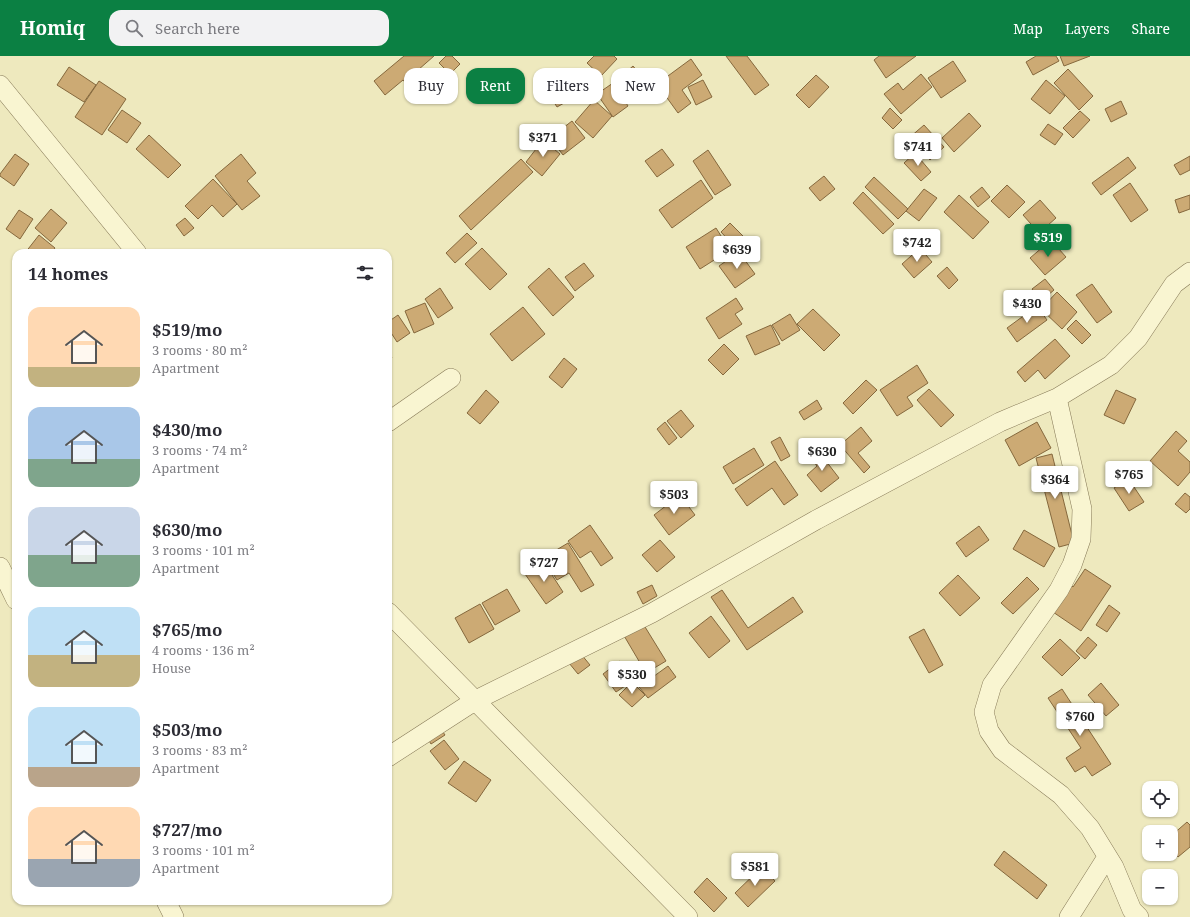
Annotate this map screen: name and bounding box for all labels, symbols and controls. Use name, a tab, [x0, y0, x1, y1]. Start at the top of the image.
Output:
search box	[109, 10, 389, 46]
text: Homiq	[20, 15, 85, 41]
icon: search	[123, 17, 145, 39]
text: Search here	[155, 18, 240, 38]
text: Map	[1013, 19, 1043, 38]
text: Layers	[1065, 19, 1110, 38]
text: Share	[1132, 19, 1170, 38]
chip: Buy	[404, 68, 458, 104]
chip: Rent	[466, 68, 525, 104]
chip: Filters	[533, 68, 603, 104]
chip: New	[611, 68, 669, 104]
pin: $371	[519, 124, 567, 158]
text: $371	[528, 128, 558, 146]
pin: $741	[894, 133, 942, 167]
text: $741	[903, 137, 933, 155]
pin: $519	[1024, 224, 1072, 258]
text: $519	[1033, 228, 1063, 246]
pin: $742	[893, 229, 941, 263]
text: $742	[902, 233, 932, 251]
pin: $639	[713, 236, 761, 270]
text: $639	[722, 240, 752, 258]
text: 14 homes	[28, 262, 108, 285]
icon: filters	[354, 262, 376, 284]
pin: $430	[1003, 290, 1051, 324]
text: $430	[1012, 294, 1042, 312]
text: $519/mo	[152, 318, 223, 341]
icon: home	[60, 323, 108, 371]
text: 3 rooms · 80 m²	[152, 341, 247, 359]
text: Apartment	[152, 359, 219, 377]
text: $430/mo	[152, 418, 223, 441]
icon: home	[60, 423, 108, 471]
pin: $630	[798, 438, 846, 472]
text: 3 rooms · 74 m²	[152, 441, 247, 459]
text: $630	[807, 442, 837, 460]
text: Apartment	[152, 459, 219, 477]
pin: $765	[1105, 461, 1153, 495]
text: $765	[1114, 465, 1144, 483]
pin: $364	[1031, 466, 1079, 500]
text: $364	[1040, 470, 1070, 488]
pin: $503	[650, 481, 698, 515]
text: $503	[659, 485, 689, 503]
text: $630/mo	[152, 518, 223, 541]
icon: home	[60, 523, 108, 571]
text: 3 rooms · 101 m²	[152, 541, 255, 559]
pin: $727	[520, 549, 568, 583]
text: $727	[529, 553, 559, 571]
text: Apartment	[152, 559, 219, 577]
text: $765/mo	[152, 618, 223, 641]
icon: home	[60, 623, 108, 671]
text: 4 rooms · 136 m²	[152, 641, 255, 659]
text: House	[152, 659, 191, 677]
pin: $530	[608, 661, 656, 695]
text: $530	[617, 665, 647, 683]
pin: $760	[1056, 703, 1104, 737]
text: $760	[1065, 707, 1095, 725]
text: $503/mo	[152, 718, 223, 741]
icon: home	[60, 723, 108, 771]
text: 3 rooms · 83 m²	[152, 741, 247, 759]
text: Apartment	[152, 759, 219, 777]
map controls	[1142, 781, 1178, 905]
button: locate	[1142, 781, 1178, 817]
text: $727/mo	[152, 818, 223, 841]
icon: home	[60, 823, 108, 871]
button: +	[1142, 825, 1178, 861]
text: 3 rooms · 101 m²	[152, 841, 255, 859]
pin: $581	[731, 853, 779, 887]
text: $581	[740, 857, 770, 875]
text: Apartment	[152, 859, 219, 877]
button: −	[1142, 869, 1178, 905]

